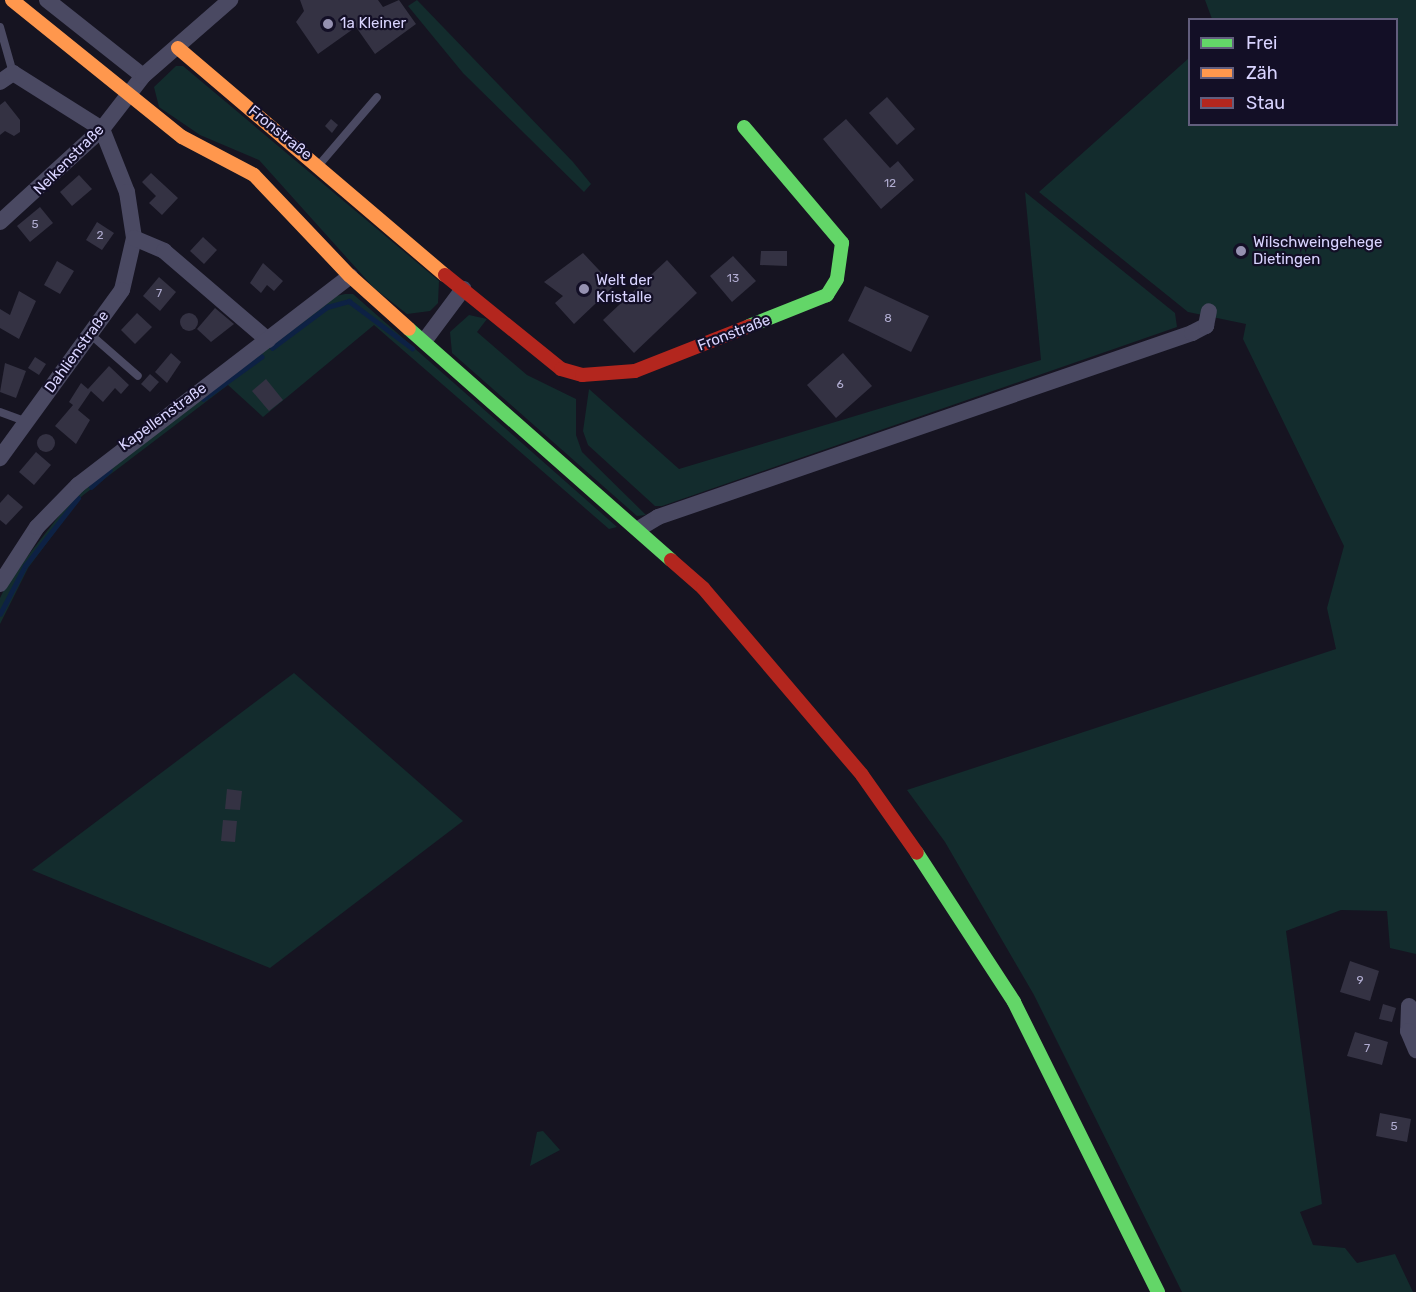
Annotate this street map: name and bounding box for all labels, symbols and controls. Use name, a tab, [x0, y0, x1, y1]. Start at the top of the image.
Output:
place label: 1a Kleiner	[340, 15, 406, 33]
marker: 1a Kleiner	[321, 17, 335, 31]
legend	[1188, 18, 1398, 126]
text: Frei	[1246, 32, 1277, 54]
text: Zäh	[1246, 62, 1278, 84]
text: Stau	[1246, 92, 1285, 114]
street label: Fronstraße	[245, 102, 315, 164]
street label: Nelkenstraße	[30, 121, 108, 199]
house number: 12	[884, 177, 896, 191]
house number: 5	[31, 218, 39, 232]
house number: 2	[96, 229, 104, 243]
place label: Wilschweingehege Dietingen	[1253, 233, 1382, 268]
marker: Wilschweingehege Dietingen	[1234, 244, 1248, 258]
place label: Welt der Kristalle	[596, 271, 652, 306]
house number: 13	[727, 272, 739, 286]
marker: Welt der Kristalle	[577, 282, 591, 296]
house number: 7	[156, 287, 162, 301]
street label: Dahlienstraße	[41, 307, 113, 397]
street label: Fronstraße	[695, 311, 773, 355]
house number: 8	[884, 312, 892, 326]
house number: 6	[836, 378, 844, 392]
street label: Kapellenstraße	[116, 379, 210, 455]
house number: 9	[1356, 974, 1364, 988]
house number: 7	[1364, 1042, 1370, 1056]
house number: 5	[1390, 1120, 1398, 1134]

